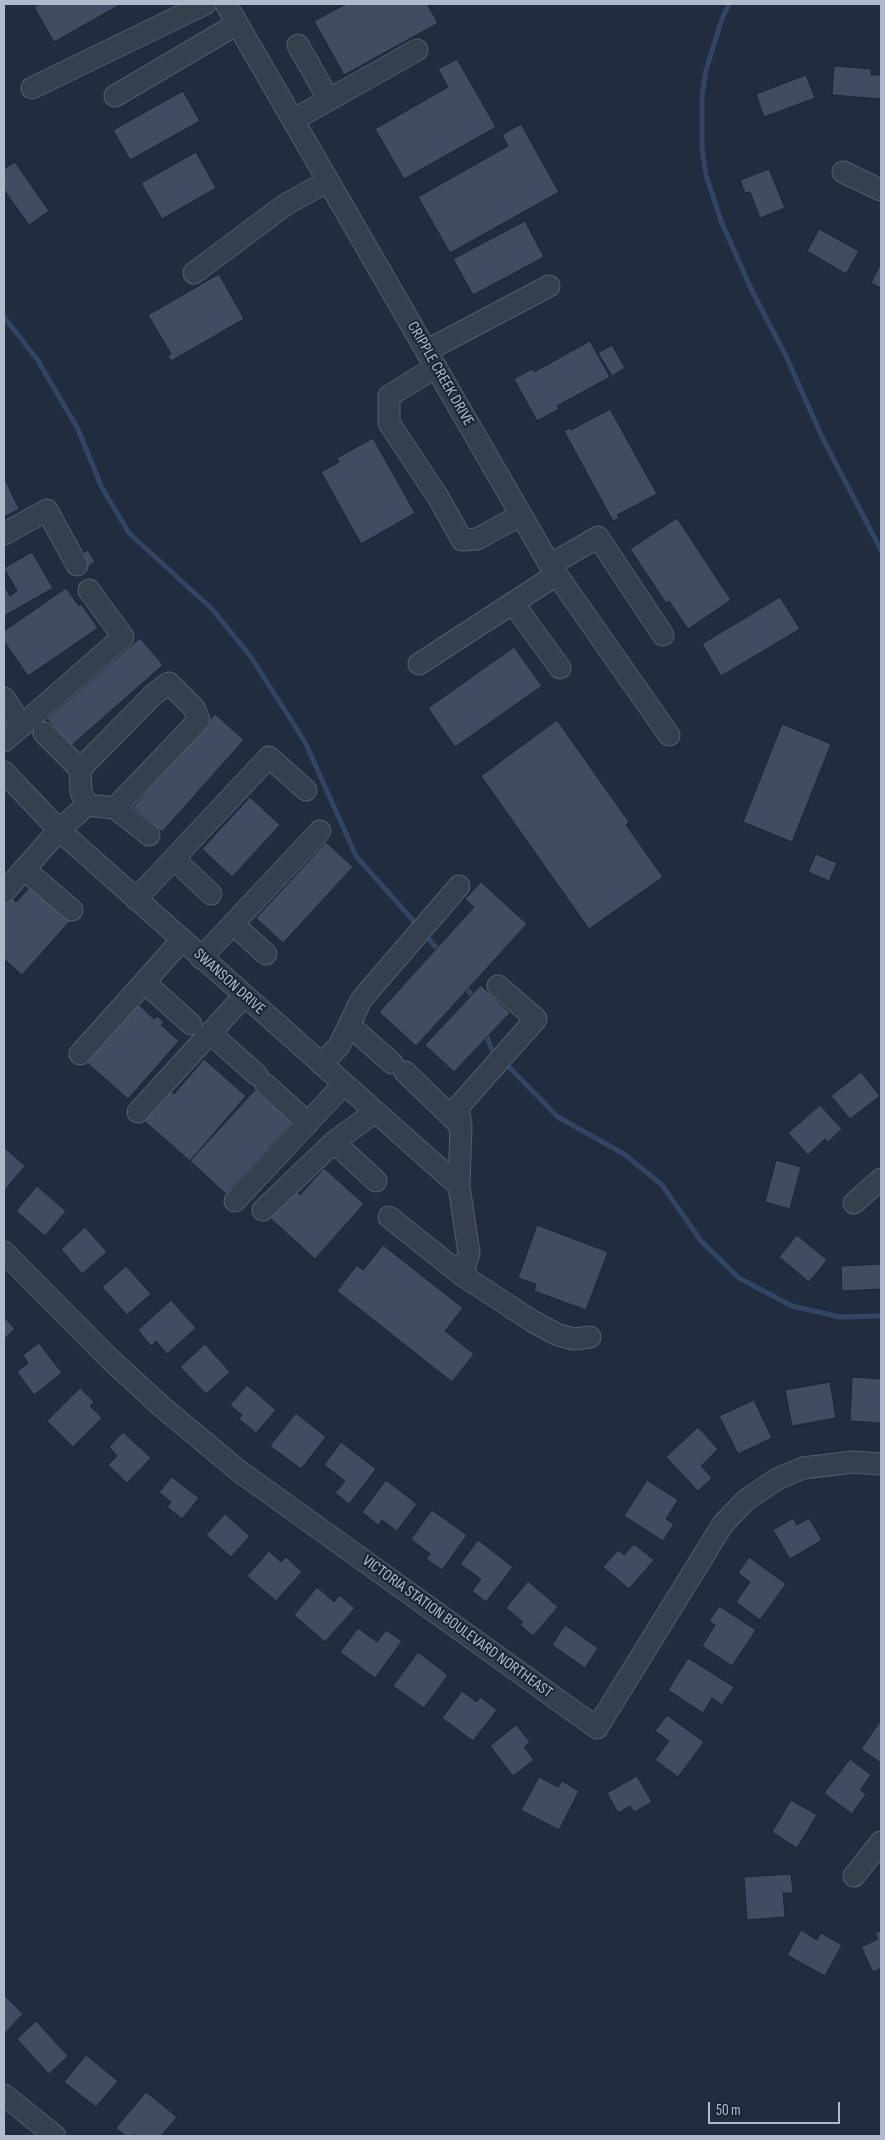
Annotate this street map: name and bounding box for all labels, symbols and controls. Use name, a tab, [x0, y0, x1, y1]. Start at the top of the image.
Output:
street label: CRIPPLE CREEK DRIVE	[402, 318, 478, 430]
street label: SWANSON DRIVE	[189, 945, 269, 1019]
street label: VICTORIA STATION BOULEVARD NORTHEAST	[358, 1551, 556, 1703]
scale bar	[710, 2092, 842, 2124]
text: 50 m	[716, 2101, 741, 2120]

